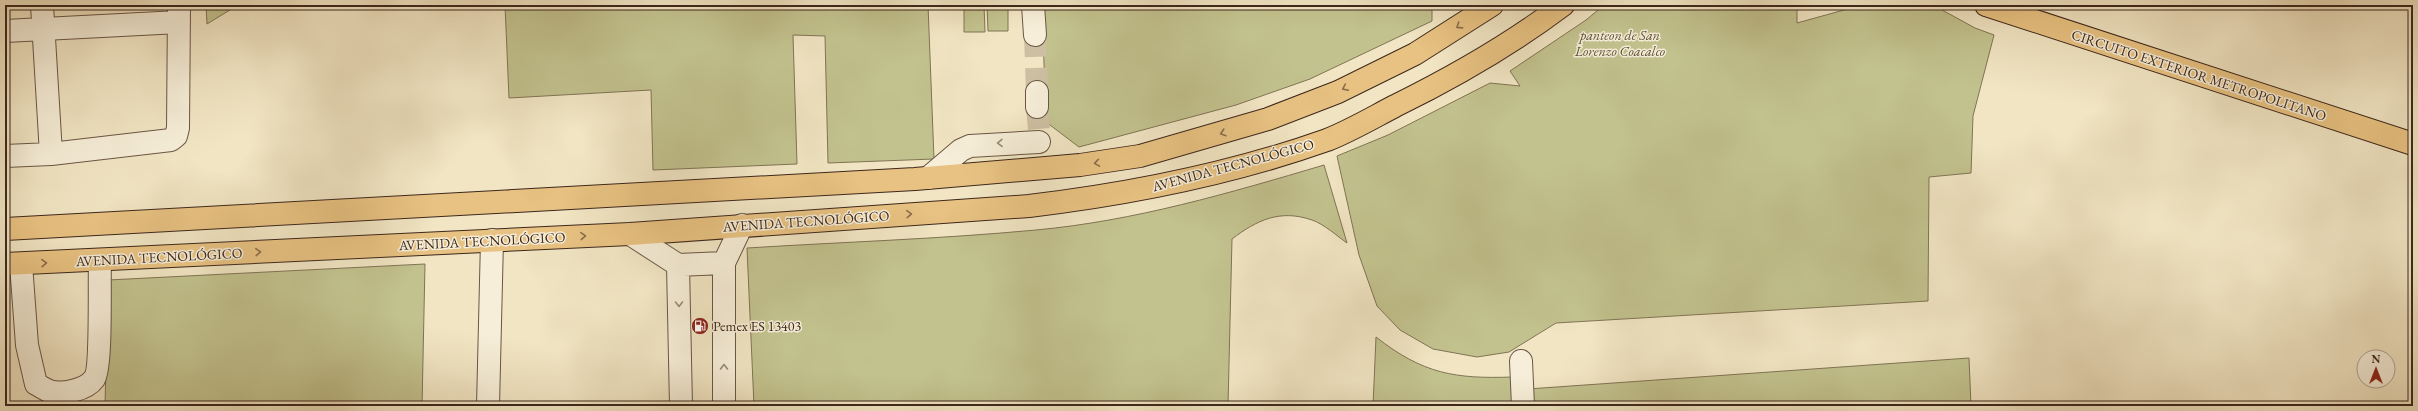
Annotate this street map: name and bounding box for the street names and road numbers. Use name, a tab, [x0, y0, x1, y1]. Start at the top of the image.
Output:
street label: CIRCUITO EXTERIOR METROPOLITANO	[2069, 25, 2329, 125]
street label: AVENIDA TECNOLÓGICO	[1149, 135, 1316, 196]
street label: AVENIDA TECNOLÓGICO	[721, 206, 890, 236]
street label: AVENIDA TECNOLÓGICO	[397, 228, 566, 254]
street label: AVENIDA TECNOLÓGICO	[74, 244, 243, 270]

